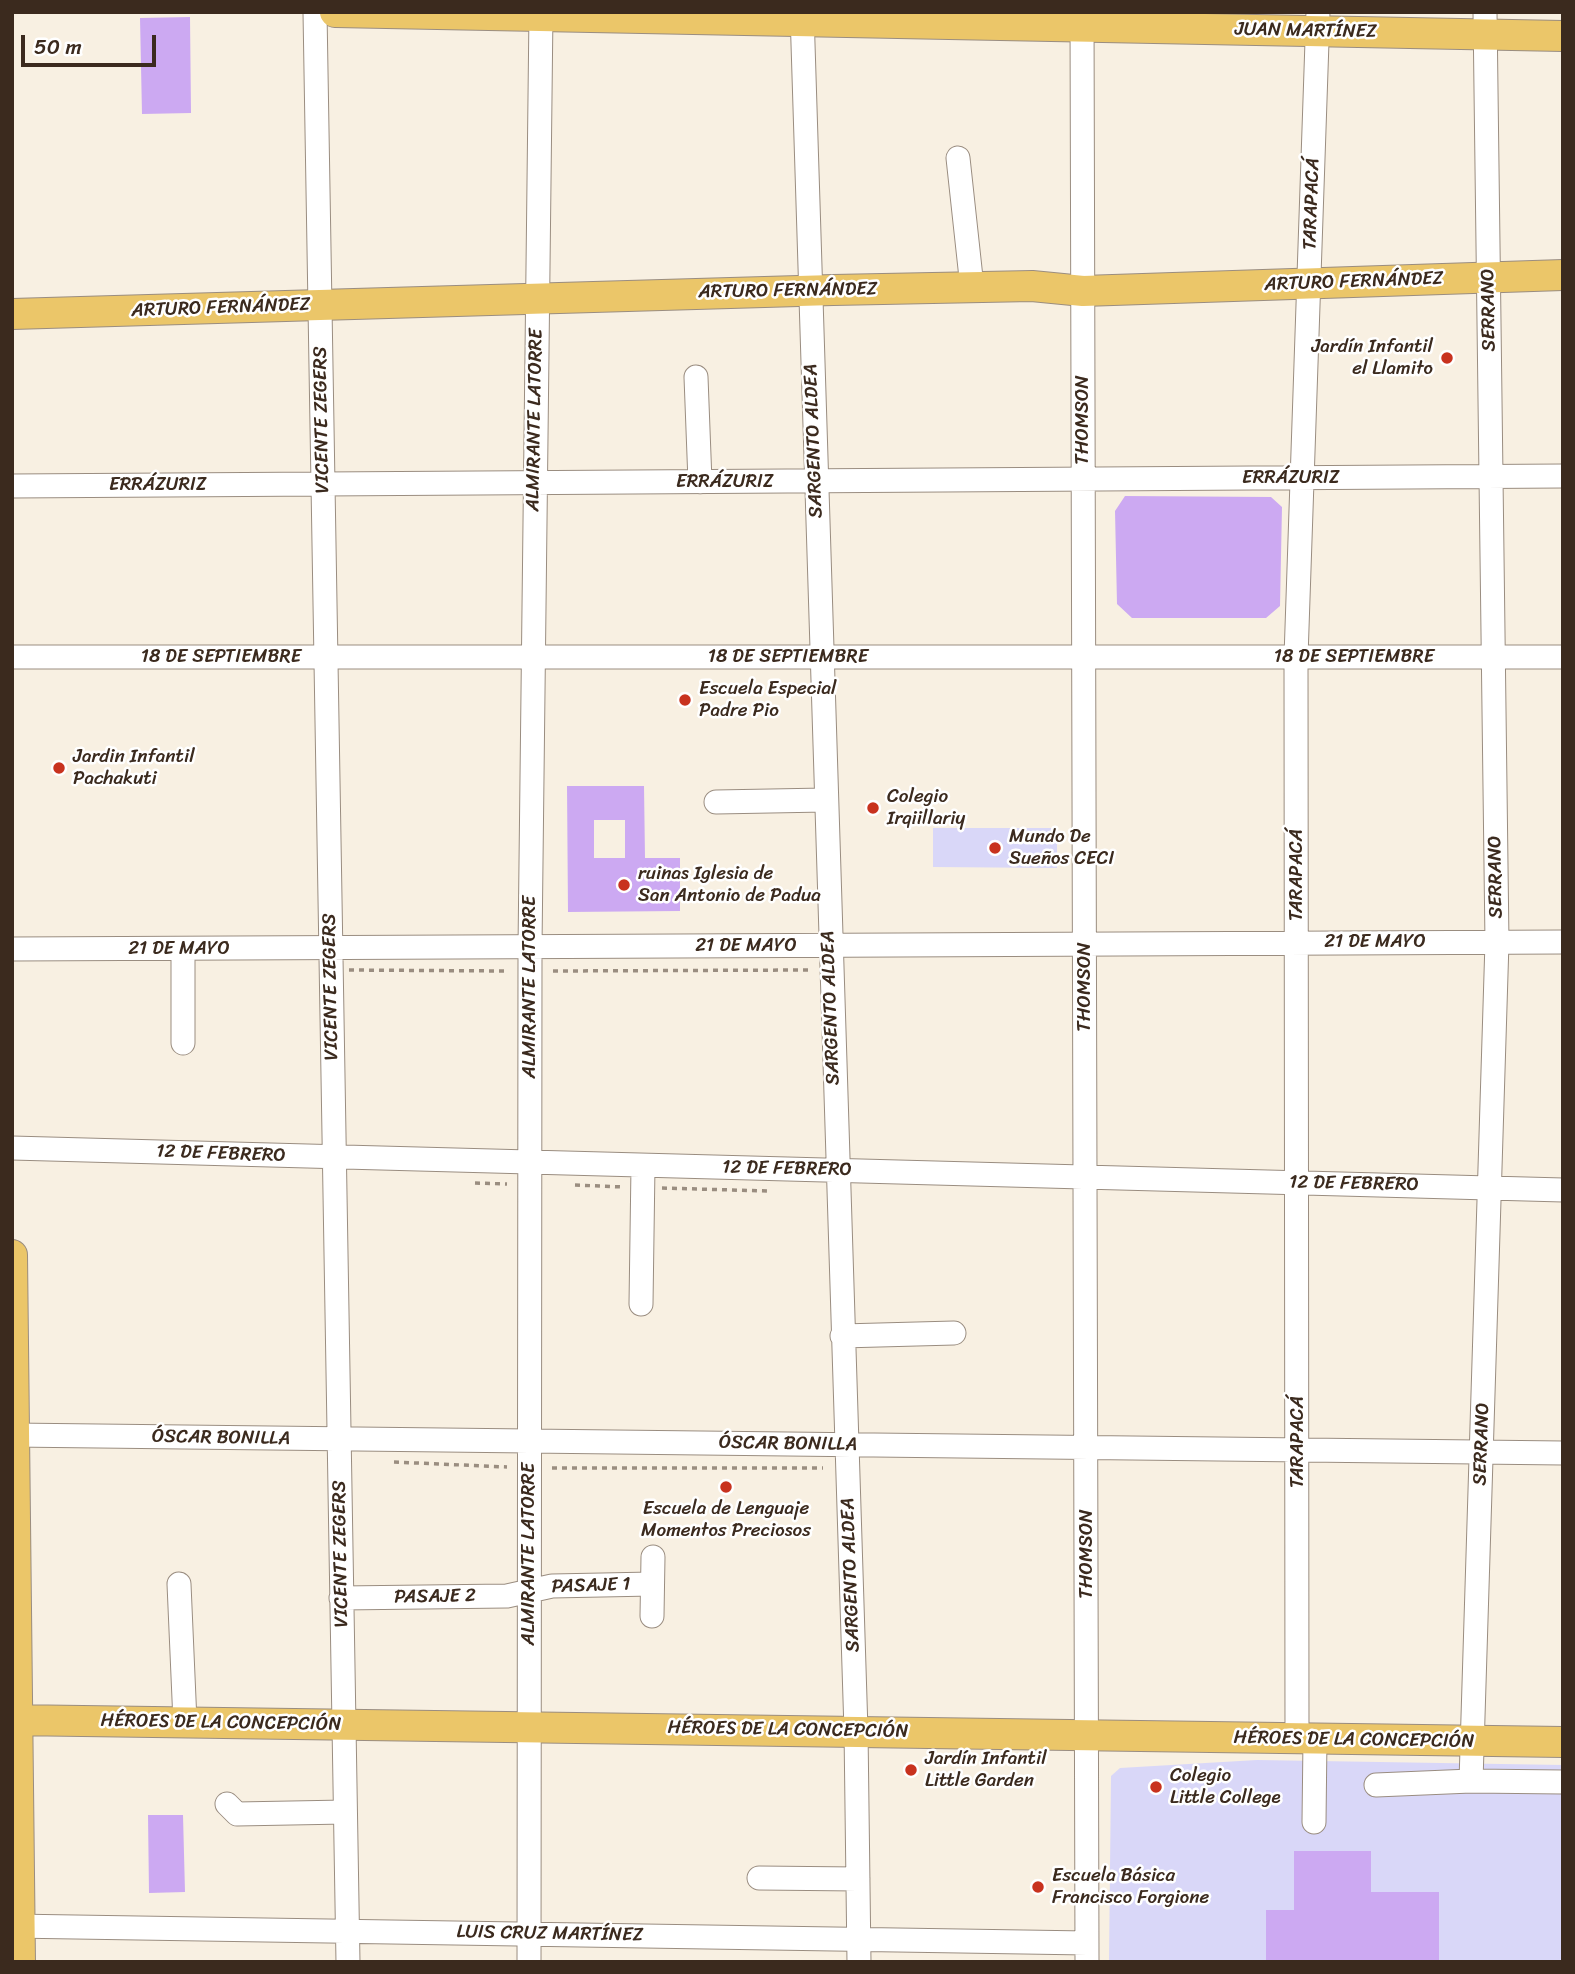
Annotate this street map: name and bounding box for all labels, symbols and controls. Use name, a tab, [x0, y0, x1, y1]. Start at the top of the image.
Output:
street label: JUAN MARTÍNEZ	[1235, 18, 1377, 44]
scale bar	[24, 21, 159, 65]
text: 50 m	[34, 28, 82, 66]
street label: TARAPACÁ	[1299, 158, 1325, 250]
street label: ARTURO FERNÁNDEZ	[1264, 267, 1444, 297]
street label: SERRANO	[1477, 268, 1501, 352]
street label: ARTURO FERNÁNDEZ	[698, 278, 878, 304]
street label: ARTURO FERNÁNDEZ	[131, 293, 311, 323]
street label: ALMIRANTE LATORRE	[522, 328, 548, 512]
place label: Jardín Infantil el Llamito	[1311, 336, 1433, 380]
street label: VICENTE ZEGERS	[309, 346, 335, 494]
marker: Jardín Infantil el Llamito	[1439, 350, 1455, 366]
street label: SARGENTO ALDEA	[800, 363, 828, 519]
street label: THOMSON	[1072, 375, 1094, 465]
street label: ERRÁZURIZ	[1242, 467, 1340, 489]
street label: ERRÁZURIZ	[676, 471, 774, 493]
street label: ERRÁZURIZ	[109, 474, 207, 496]
street label: 18 DE SEPTIEMBRE	[141, 646, 301, 668]
street label: 18 DE SEPTIEMBRE	[708, 646, 868, 668]
street label: 18 DE SEPTIEMBRE	[1274, 646, 1434, 668]
place label: Escuela Especial Padre Pio	[699, 678, 836, 722]
marker: Escuela Especial Padre Pio	[677, 692, 693, 708]
place label: Jardin Infantil Pachakuti	[73, 746, 195, 790]
marker: Jardin Infantil Pachakuti	[51, 760, 67, 776]
place label: Colegio Irqiillariy	[887, 786, 965, 830]
marker: Colegio Irqiillariy	[865, 800, 881, 816]
place label: Mundo De Sueños CECI	[1009, 826, 1114, 870]
street label: TARAPACÁ	[1286, 829, 1308, 921]
street label: SERRANO	[1484, 835, 1508, 919]
marker: Mundo De Sueños CECI	[987, 840, 1003, 856]
place label: ruinas Iglesia de San Antonio de Padua	[638, 863, 821, 907]
marker: ruinas Iglesia de San Antonio de Padua	[616, 877, 632, 893]
street label: ALMIRANTE LATORRE	[519, 896, 541, 1078]
street label: VICENTE ZEGERS	[318, 913, 344, 1061]
street label: SARGENTO ALDEA	[817, 930, 845, 1086]
street label: 21 DE MAYO	[1324, 931, 1426, 953]
street label: 21 DE MAYO	[695, 935, 797, 957]
street label: 21 DE MAYO	[128, 938, 230, 960]
street label: THOMSON	[1074, 942, 1096, 1032]
street label: 12 DE FEBRERO	[156, 1140, 286, 1168]
street label: 12 DE FEBRERO	[722, 1156, 852, 1182]
street label: 12 DE FEBRERO	[1289, 1171, 1419, 1197]
street label: TARAPACÁ	[1287, 1396, 1309, 1488]
street label: SERRANO	[1469, 1402, 1495, 1486]
street label: ÓSCAR BONILLA	[152, 1425, 290, 1451]
street label: ÓSCAR BONILLA	[719, 1431, 857, 1457]
street label: ALMIRANTE LATORRE	[518, 1463, 540, 1645]
marker: Escuela de Lenguaje Momentos Preciosos	[718, 1479, 734, 1495]
street label: VICENTE ZEGERS	[328, 1480, 354, 1628]
street label: SARGENTO ALDEA	[837, 1497, 865, 1653]
place label: Escuela de Lenguaje Momentos Preciosos	[641, 1498, 811, 1542]
street label: THOMSON	[1076, 1509, 1098, 1599]
street label: PASAJE 1	[551, 1573, 631, 1599]
street label: PASAJE 2	[394, 1585, 476, 1609]
street label: HÉROES DE LA CONCEPCIÓN	[100, 1710, 342, 1736]
street label: HÉROES DE LA CONCEPCIÓN	[667, 1717, 909, 1743]
street label: HÉROES DE LA CONCEPCIÓN	[1233, 1727, 1475, 1753]
place label: Jardín Infantil Little Garden	[925, 1748, 1047, 1792]
marker: Jardín Infantil Little Garden	[903, 1762, 919, 1778]
place label: Colegio Little College	[1170, 1765, 1281, 1809]
marker: Colegio Little College	[1148, 1779, 1164, 1795]
place label: Escuela Básica Francisco Forgione	[1052, 1865, 1209, 1909]
marker: Escuela Básica Francisco Forgione	[1030, 1879, 1046, 1895]
street label: LUIS CRUZ MARTÍNEZ	[456, 1921, 644, 1947]

